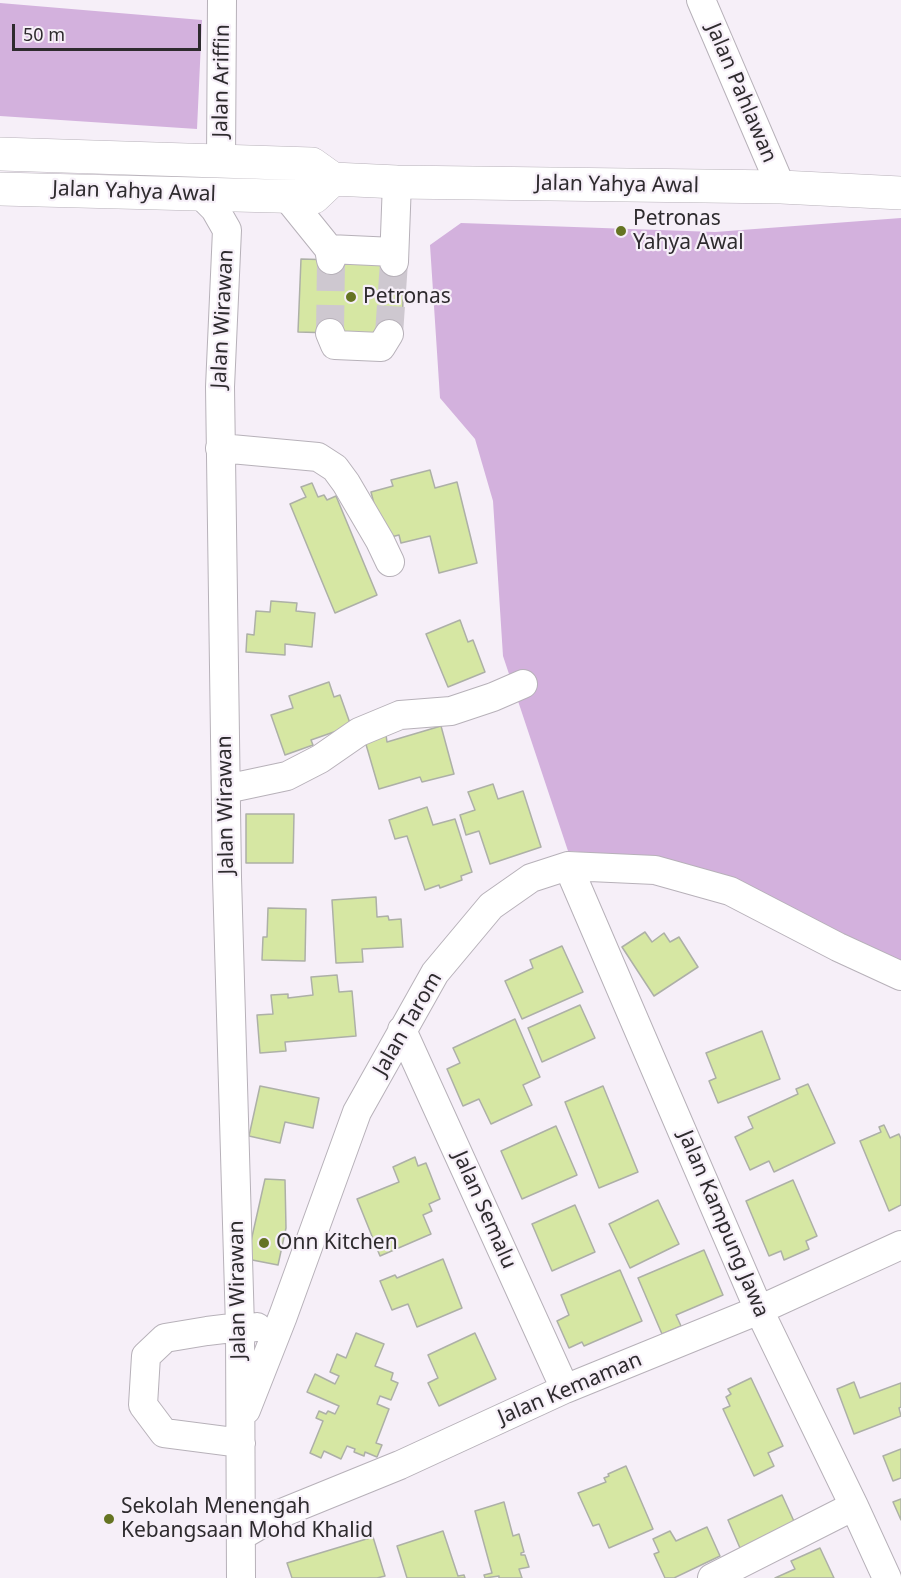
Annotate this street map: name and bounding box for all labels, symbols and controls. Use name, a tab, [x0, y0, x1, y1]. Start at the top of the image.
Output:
scale bar	[15, 12, 204, 50]
street label: Jalan Pahlawan	[700, 19, 782, 167]
text: 50 m	[23, 22, 65, 46]
street label: Jalan Ariffin	[208, 24, 236, 138]
street label: Jalan Yahya Awal	[535, 171, 699, 199]
street label: Jalan Yahya Awal	[52, 177, 216, 207]
place label: Petronas Yahya Awal	[633, 206, 744, 256]
marker: Petronas Yahya Awal	[614, 224, 628, 238]
street label: Jalan Wirawan	[207, 249, 239, 389]
place label: Petronas	[363, 284, 451, 310]
marker: Petronas	[344, 290, 358, 304]
street label: Jalan Wirawan	[212, 735, 240, 875]
street label: Jalan Tarom	[368, 968, 448, 1080]
street label: Jalan Kampung Jawa	[672, 1127, 774, 1321]
street label: Jalan Semalu	[447, 1147, 521, 1273]
street label: Jalan Wirawan	[224, 1220, 252, 1360]
place label: Onn Kitchen	[276, 1230, 398, 1256]
marker: Onn Kitchen	[257, 1236, 271, 1250]
street label: Jalan Kemaman	[494, 1347, 646, 1431]
place label: Sekolah Menengah Kebangsaan Mohd Khalid	[121, 1494, 373, 1544]
marker: Sekolah Menengah Kebangsaan Mohd Khalid	[102, 1512, 116, 1526]

